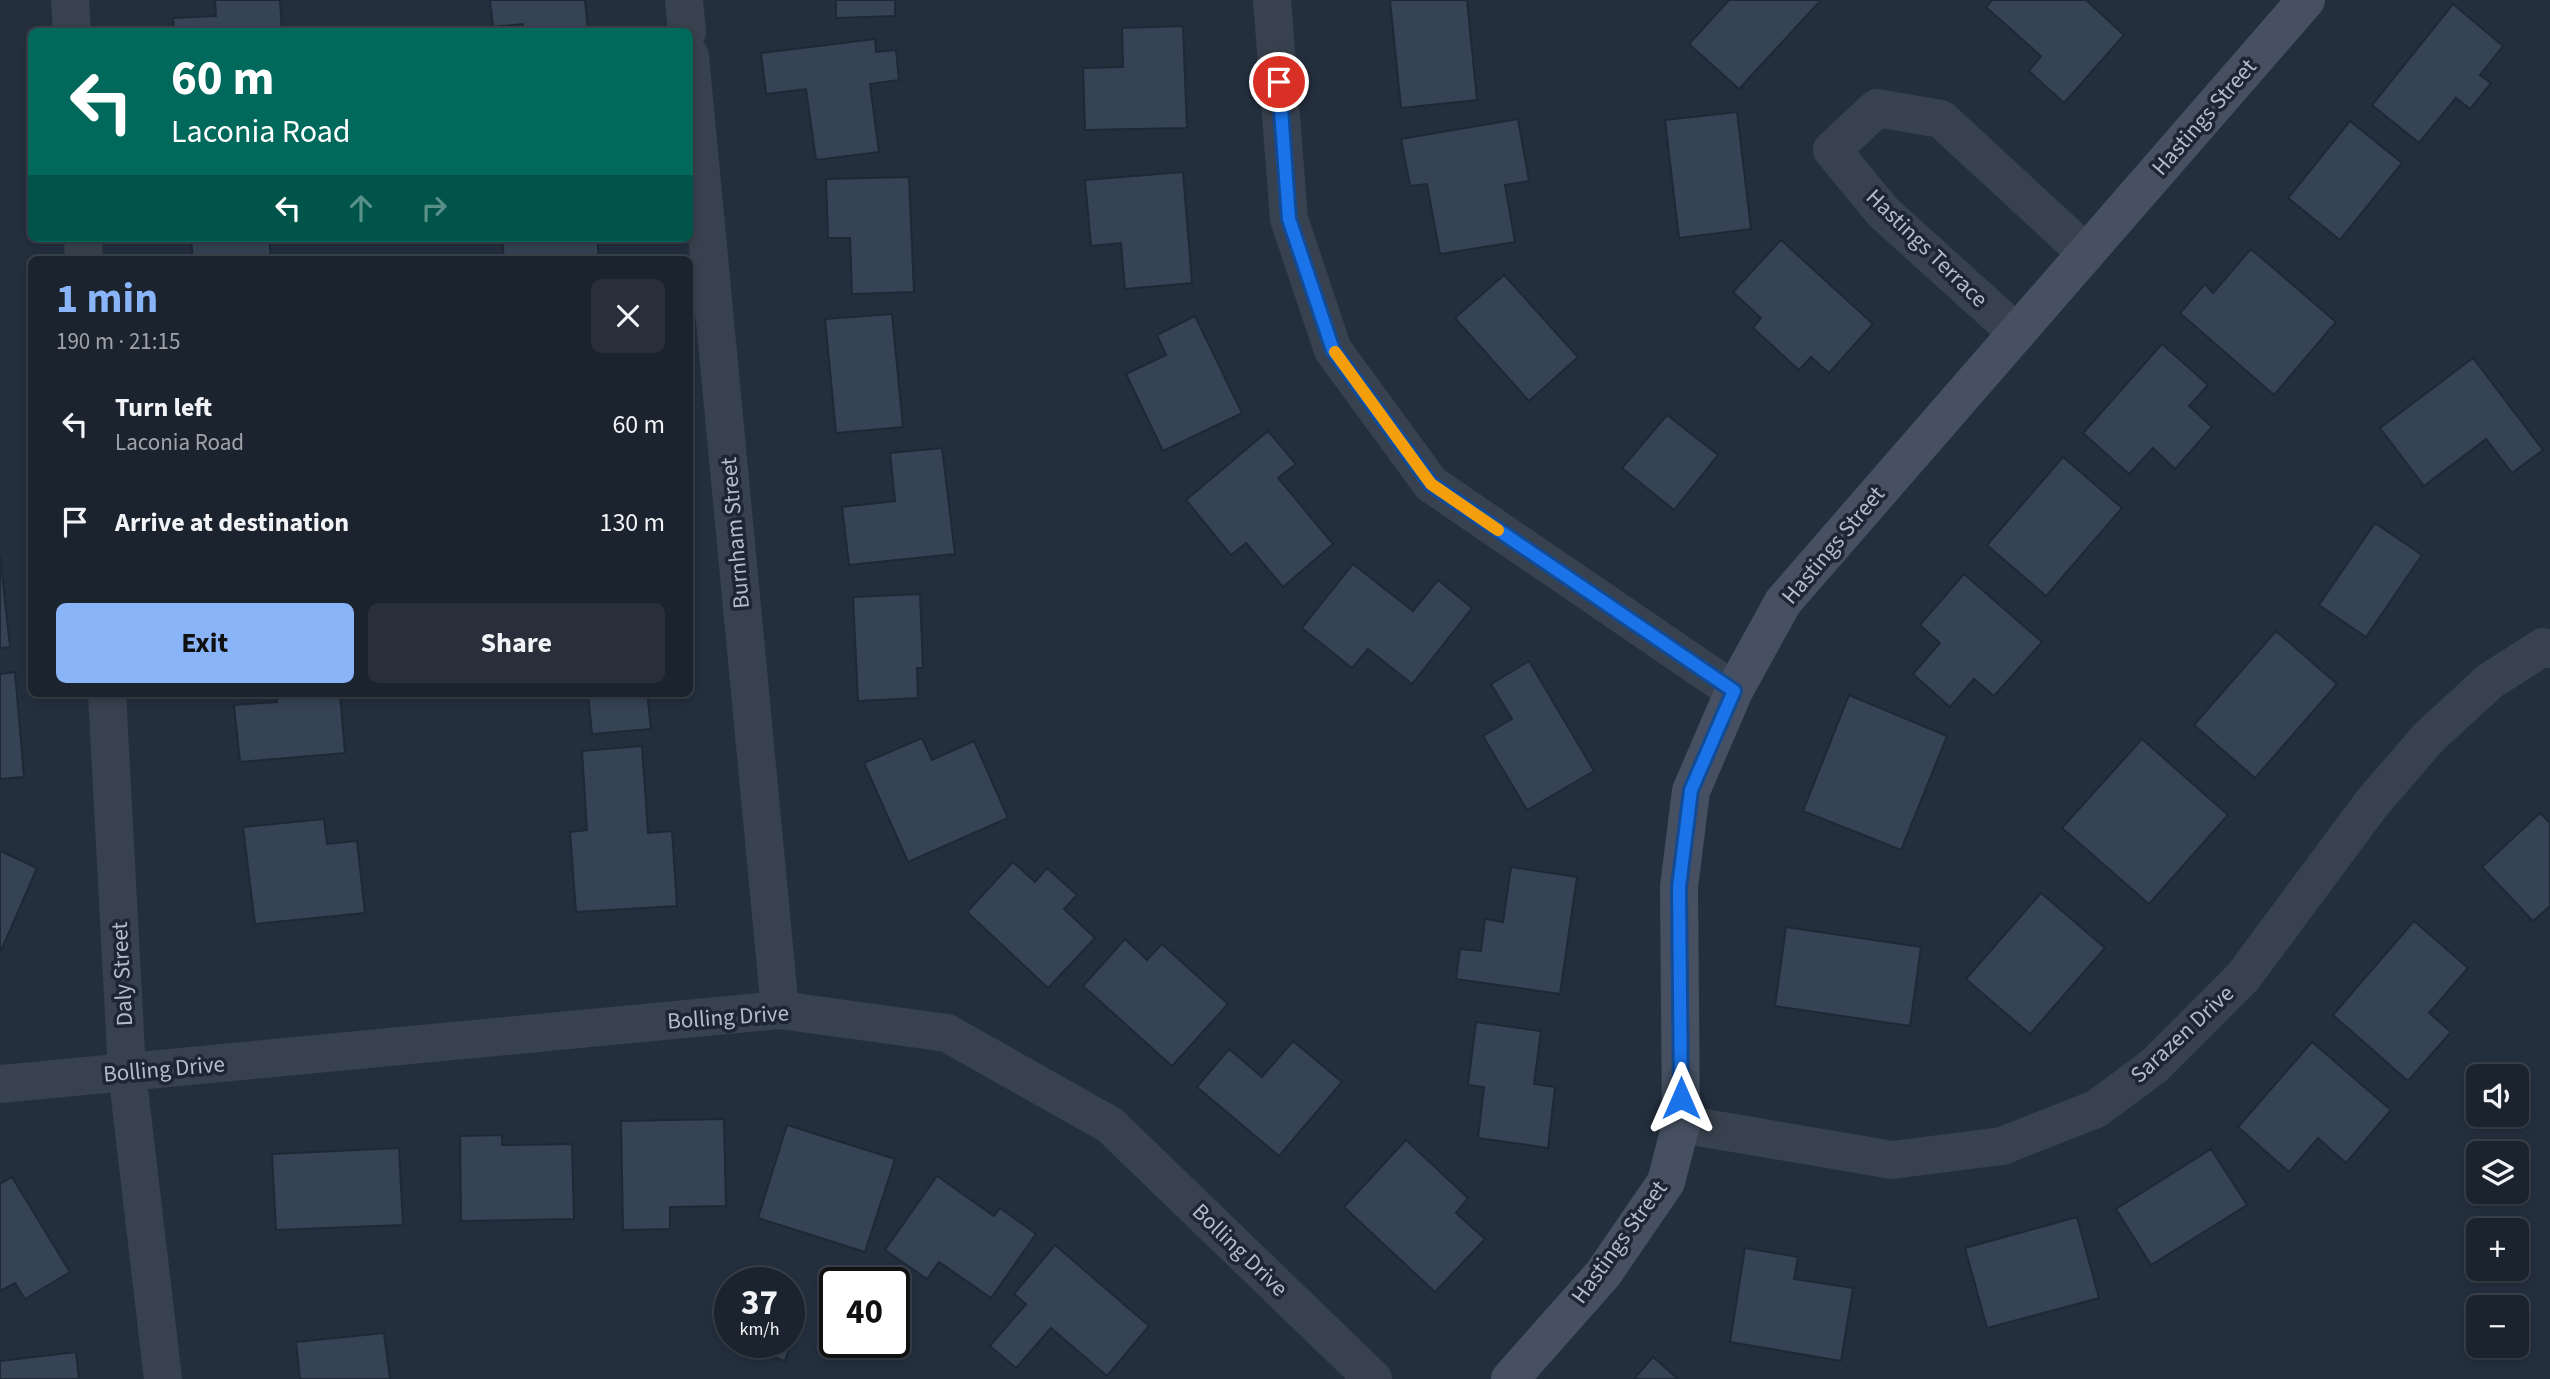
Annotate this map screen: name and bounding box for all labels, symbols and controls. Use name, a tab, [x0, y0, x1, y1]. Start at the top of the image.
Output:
text: 60 m	[171, 44, 275, 114]
street label: Hastings Street	[2144, 51, 2264, 183]
pin	[1249, 52, 1309, 112]
icon: left	[56, 56, 147, 147]
icon: arrive	[1260, 63, 1298, 101]
text: Laconia Road	[171, 109, 351, 155]
street label: Hastings Terrace	[1859, 181, 1995, 315]
icon: left	[269, 189, 307, 227]
icon: ahead	[342, 189, 380, 227]
icon: right	[415, 189, 453, 227]
text: 1 min	[56, 269, 158, 329]
button: close	[591, 279, 665, 353]
text: 190 m · 21:15	[56, 325, 180, 358]
text: Turn left	[115, 389, 212, 426]
icon: left	[56, 405, 94, 443]
text: 60 m	[612, 406, 665, 443]
text: Laconia Road	[115, 426, 244, 459]
street label: Burnham Street	[712, 456, 758, 610]
street label: Hastings Street	[1774, 479, 1892, 611]
icon: arrive	[56, 503, 94, 541]
text: Arrive at destination	[115, 504, 349, 541]
text: 130 m	[599, 504, 665, 541]
button: Exit	[56, 603, 354, 683]
button: Share	[368, 603, 665, 683]
street label: Daly Street	[103, 921, 141, 1027]
street label: Sarazen Drive	[2123, 977, 2241, 1091]
street label: Bolling Drive	[666, 996, 790, 1038]
street label: Bolling Drive	[102, 1047, 226, 1091]
position arrow	[1644, 1061, 1718, 1135]
map controls	[2466, 1064, 2529, 1358]
button: sound	[2466, 1064, 2529, 1127]
button: layers	[2466, 1141, 2529, 1204]
street label: Hastings Street	[1563, 1173, 1675, 1310]
street label: Bolling Drive	[1185, 1196, 1295, 1304]
button: +	[2466, 1218, 2529, 1281]
speed limit sign: 40	[819, 1267, 910, 1358]
text: 37	[741, 1278, 778, 1328]
button: −	[2466, 1295, 2529, 1358]
text: km/h	[740, 1317, 779, 1342]

